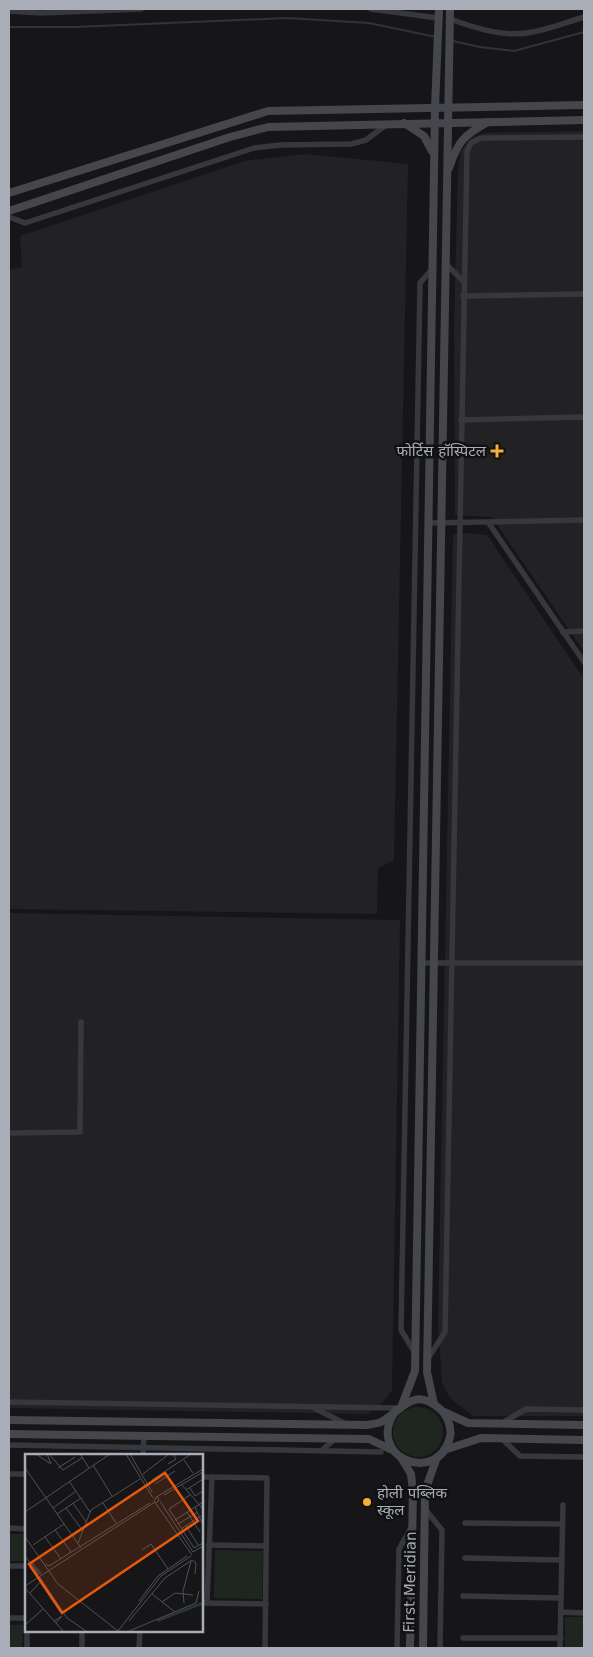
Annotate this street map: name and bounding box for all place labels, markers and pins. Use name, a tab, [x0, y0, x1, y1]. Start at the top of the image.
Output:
place label: फोर्टिस हॉस्पिटल	[396, 442, 487, 460]
marker: फोर्टिस हॉस्पिटल	[490, 444, 504, 458]
place label: होली पब्लिक स्कूल	[377, 1484, 447, 1520]
marker: होली पब्लिक स्कूल	[361, 1496, 373, 1508]

